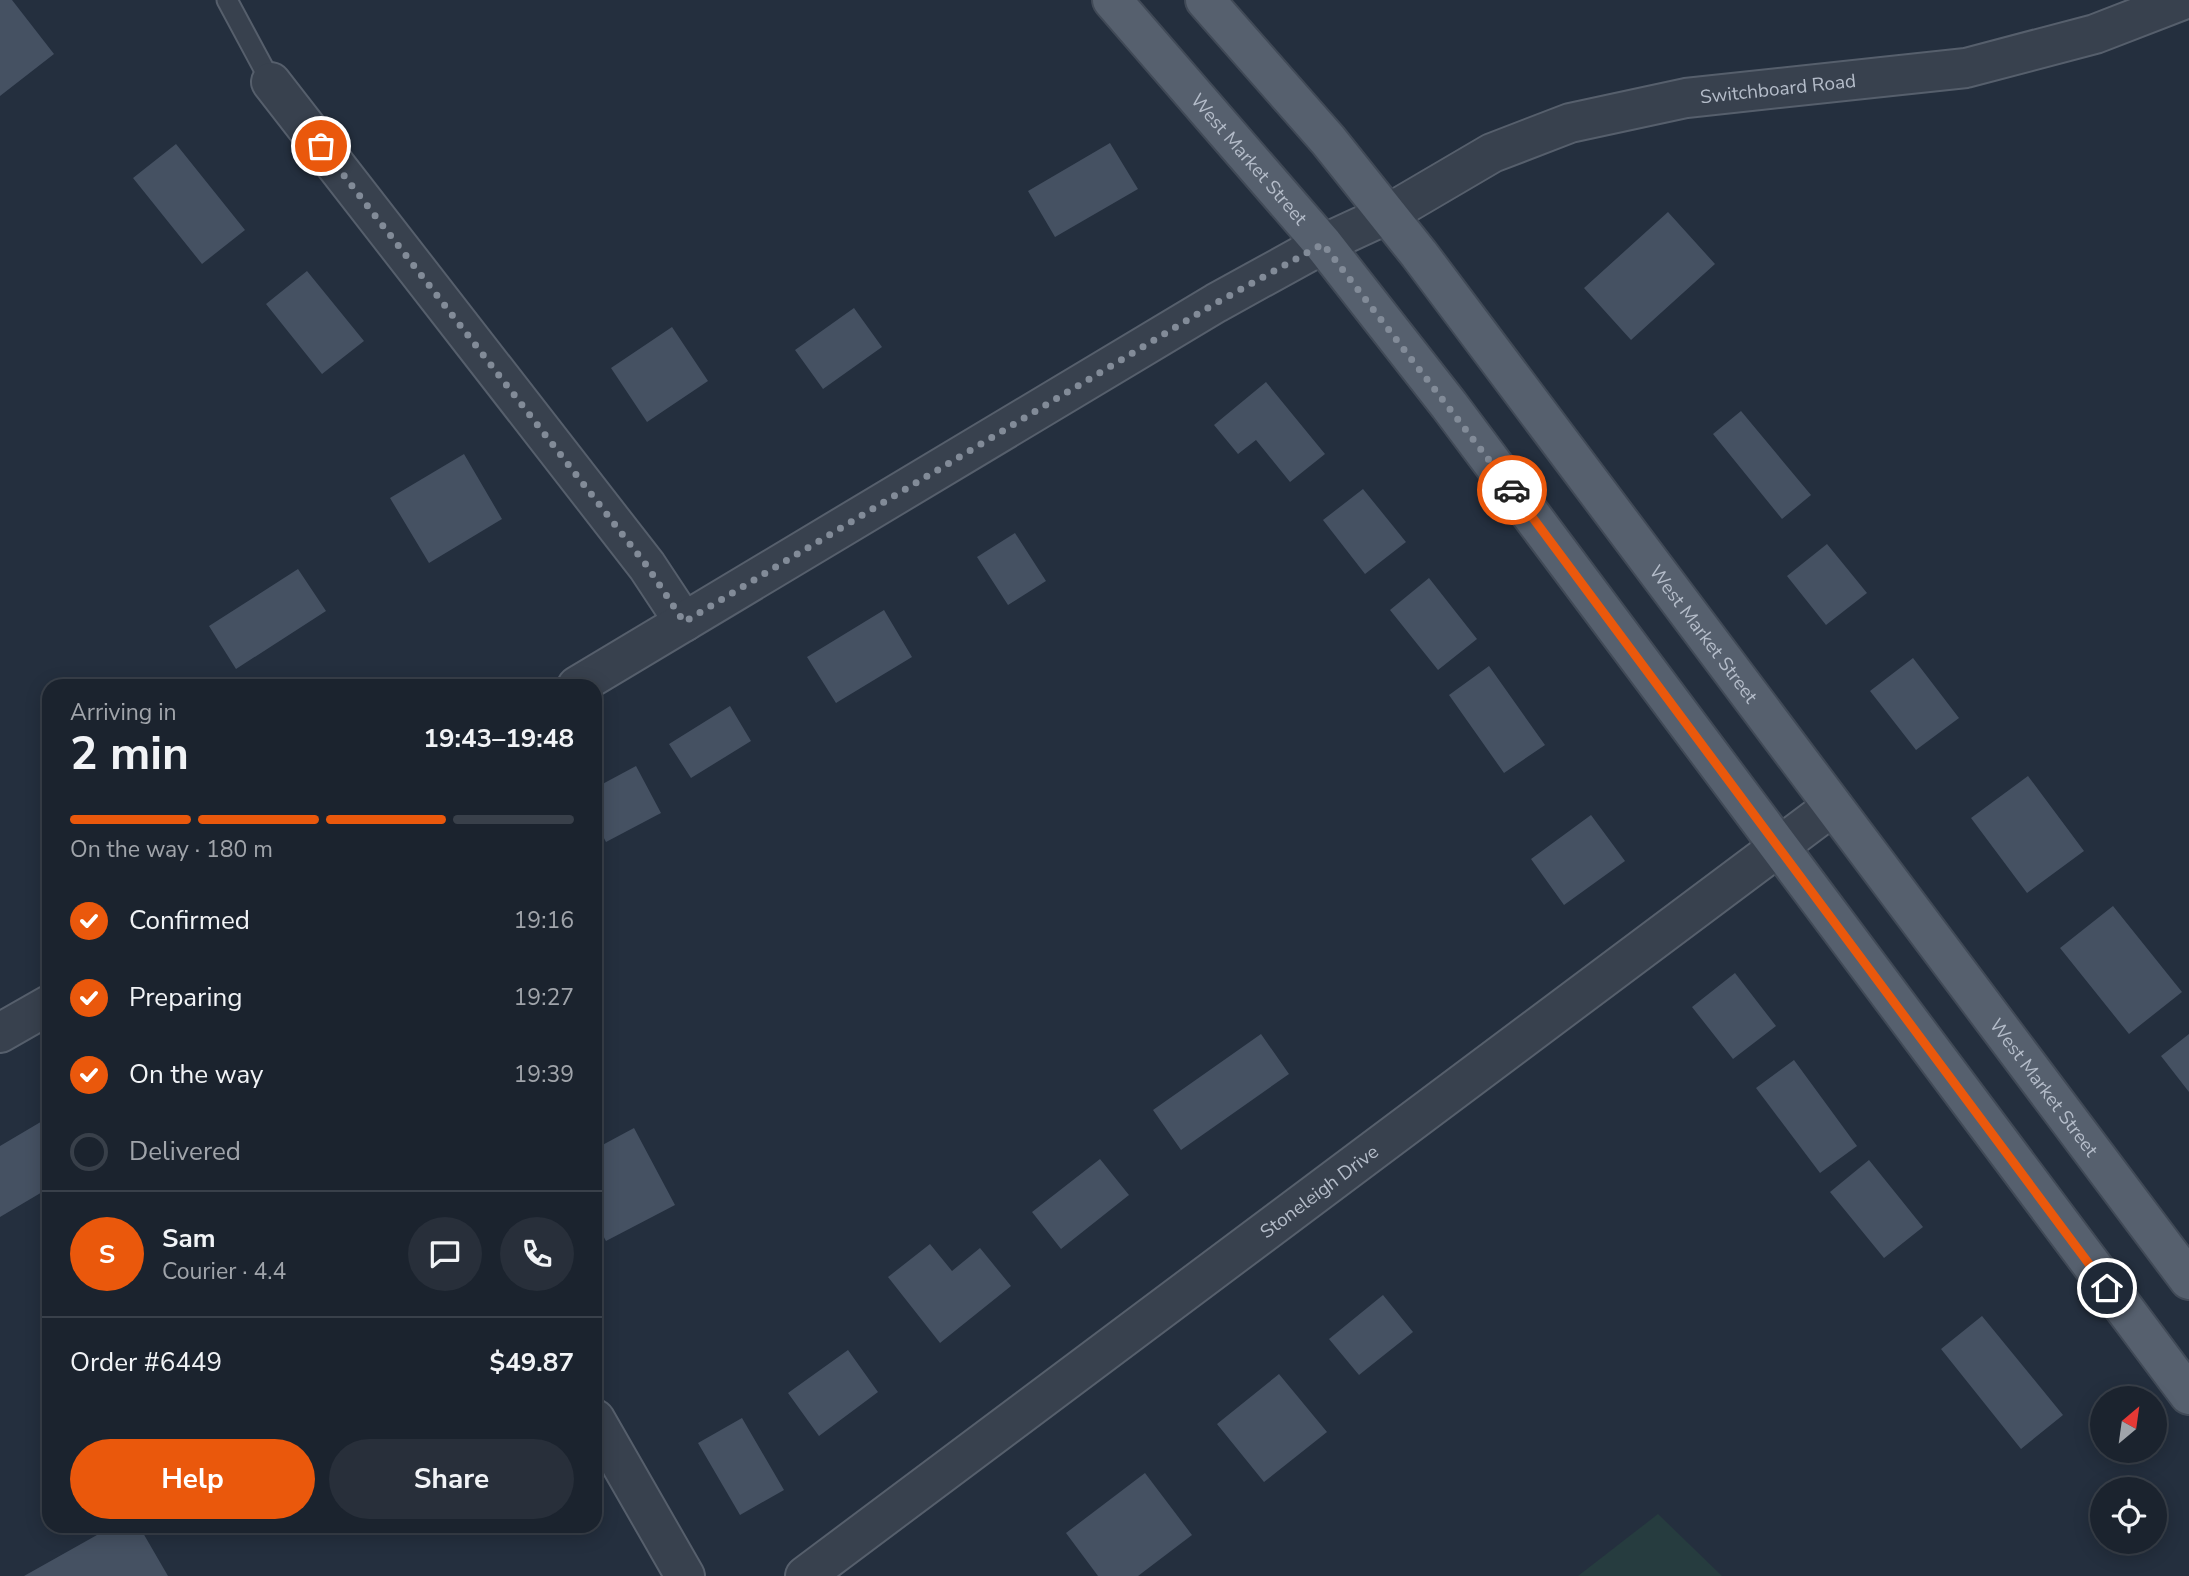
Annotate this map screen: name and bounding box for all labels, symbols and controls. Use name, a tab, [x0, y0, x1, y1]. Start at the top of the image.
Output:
street label: Switchboard Road	[1699, 68, 1857, 110]
street label: West Market Street	[1184, 88, 1313, 231]
pin	[291, 116, 351, 176]
icon: bag	[302, 127, 340, 165]
courier	[1477, 455, 1547, 525]
icon: car	[1493, 471, 1531, 509]
street label: West Market Street	[1643, 560, 1764, 709]
text: Arriving in	[70, 697, 177, 728]
text: 19:43–19:48	[423, 721, 574, 756]
text: 2 min	[70, 722, 189, 785]
text: On the way · 180 m	[70, 834, 273, 865]
icon: check	[70, 902, 108, 940]
text: Confirmed	[129, 903, 250, 938]
text: 19:16	[514, 905, 574, 936]
icon: check	[70, 979, 108, 1017]
text: Preparing	[129, 980, 242, 1015]
text: 19:27	[514, 982, 574, 1013]
street label: West Market Street	[1983, 1013, 2104, 1162]
icon: check	[70, 1056, 108, 1094]
text: On the way	[129, 1057, 263, 1092]
text: 19:39	[514, 1059, 574, 1090]
text: Delivered	[129, 1134, 241, 1169]
street label: Stoneleigh Drive	[1255, 1139, 1384, 1245]
button: chat	[408, 1217, 482, 1291]
button: phone	[500, 1217, 574, 1291]
text: Sam	[162, 1221, 215, 1256]
text: S	[99, 1237, 115, 1272]
text: Courier · 4.4	[162, 1256, 286, 1287]
pin	[2077, 1258, 2137, 1318]
icon: home	[2088, 1269, 2126, 1307]
text: Order #6449	[70, 1345, 222, 1380]
text: $49.87	[490, 1345, 574, 1380]
north arrow	[2090, 1386, 2166, 1463]
map controls	[2090, 1386, 2167, 1554]
button: Help	[70, 1439, 315, 1519]
button: Share	[329, 1439, 574, 1519]
button: locate	[2090, 1477, 2167, 1554]

